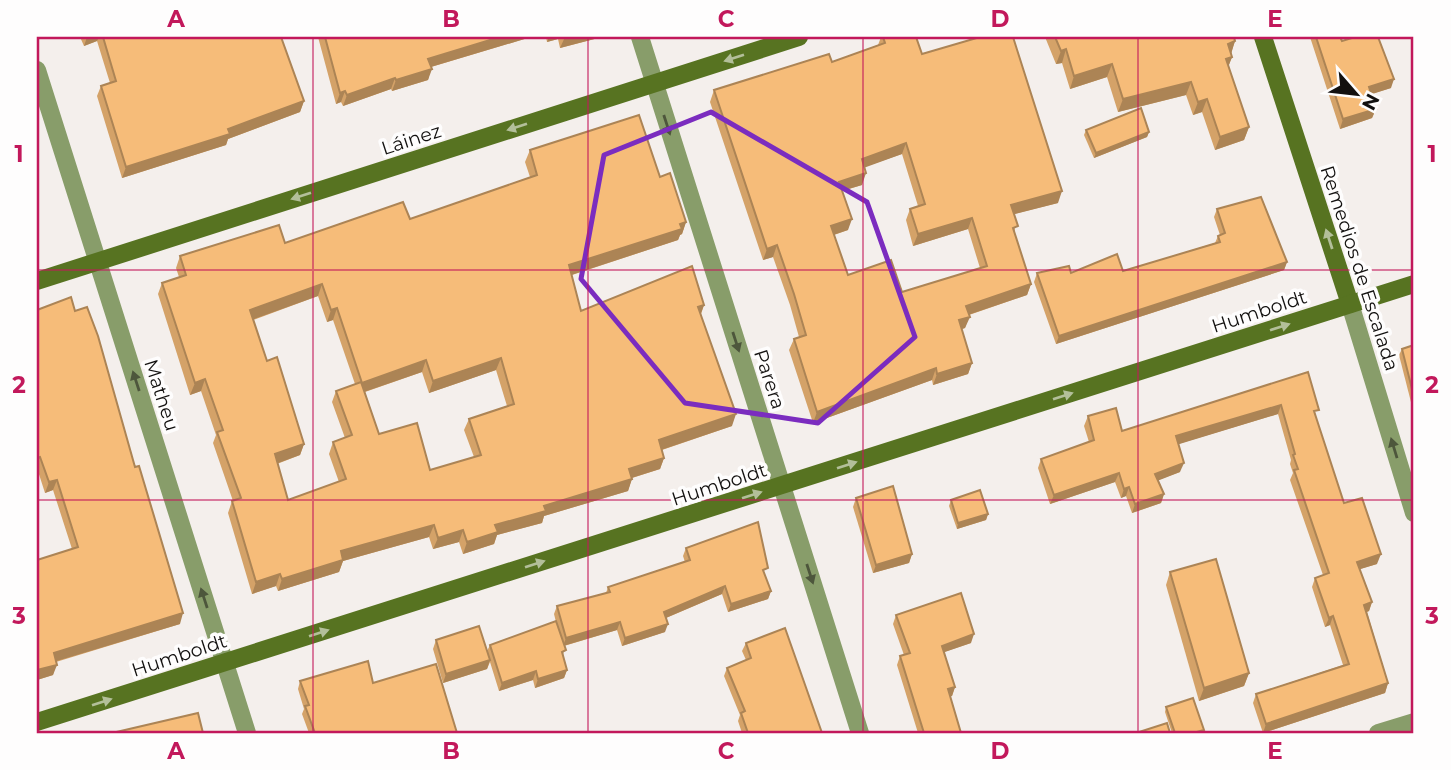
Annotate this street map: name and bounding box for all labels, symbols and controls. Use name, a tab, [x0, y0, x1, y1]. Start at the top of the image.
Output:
text: A	[166, 5, 185, 33]
text: B	[442, 5, 460, 33]
text: C	[718, 5, 735, 33]
text: D	[991, 5, 1010, 33]
text: E	[1267, 5, 1283, 33]
one-way arrow	[723, 53, 744, 63]
north arrow	[1322, 60, 1392, 130]
text: N	[1357, 90, 1384, 114]
one-way arrow	[663, 115, 673, 136]
street label: Láinez	[378, 119, 444, 160]
one-way arrow	[507, 122, 528, 133]
text: 1	[14, 140, 24, 168]
text: 1	[1427, 140, 1437, 168]
street label: Remedios de Escalada	[1315, 163, 1404, 374]
one-way arrow	[290, 192, 311, 202]
one-way arrow	[1323, 229, 1334, 250]
street label: Humboldt	[1209, 285, 1310, 338]
one-way arrow	[1270, 321, 1291, 331]
one-way arrow	[731, 332, 742, 353]
street label: Parera	[749, 346, 790, 412]
street label: Matheu	[139, 356, 184, 434]
text: 2	[12, 371, 26, 399]
one-way arrow	[130, 371, 140, 392]
text: 2	[1425, 371, 1439, 399]
one-way arrow	[1053, 390, 1074, 401]
one-way arrow	[1389, 437, 1399, 458]
street label: Humboldt	[669, 458, 770, 511]
one-way arrow	[836, 460, 857, 470]
one-way arrow	[742, 490, 763, 500]
one-way arrow	[525, 558, 546, 569]
one-way arrow	[805, 564, 815, 585]
one-way arrow	[199, 587, 209, 608]
text: 3	[11, 602, 26, 630]
text: 3	[1424, 602, 1439, 630]
one-way arrow	[308, 627, 329, 637]
street label: Humboldt	[129, 629, 230, 682]
one-way arrow	[91, 696, 112, 706]
text: A	[166, 737, 185, 765]
text: B	[442, 737, 460, 765]
text: C	[718, 737, 735, 765]
text: D	[991, 737, 1010, 765]
text: E	[1267, 737, 1283, 765]

